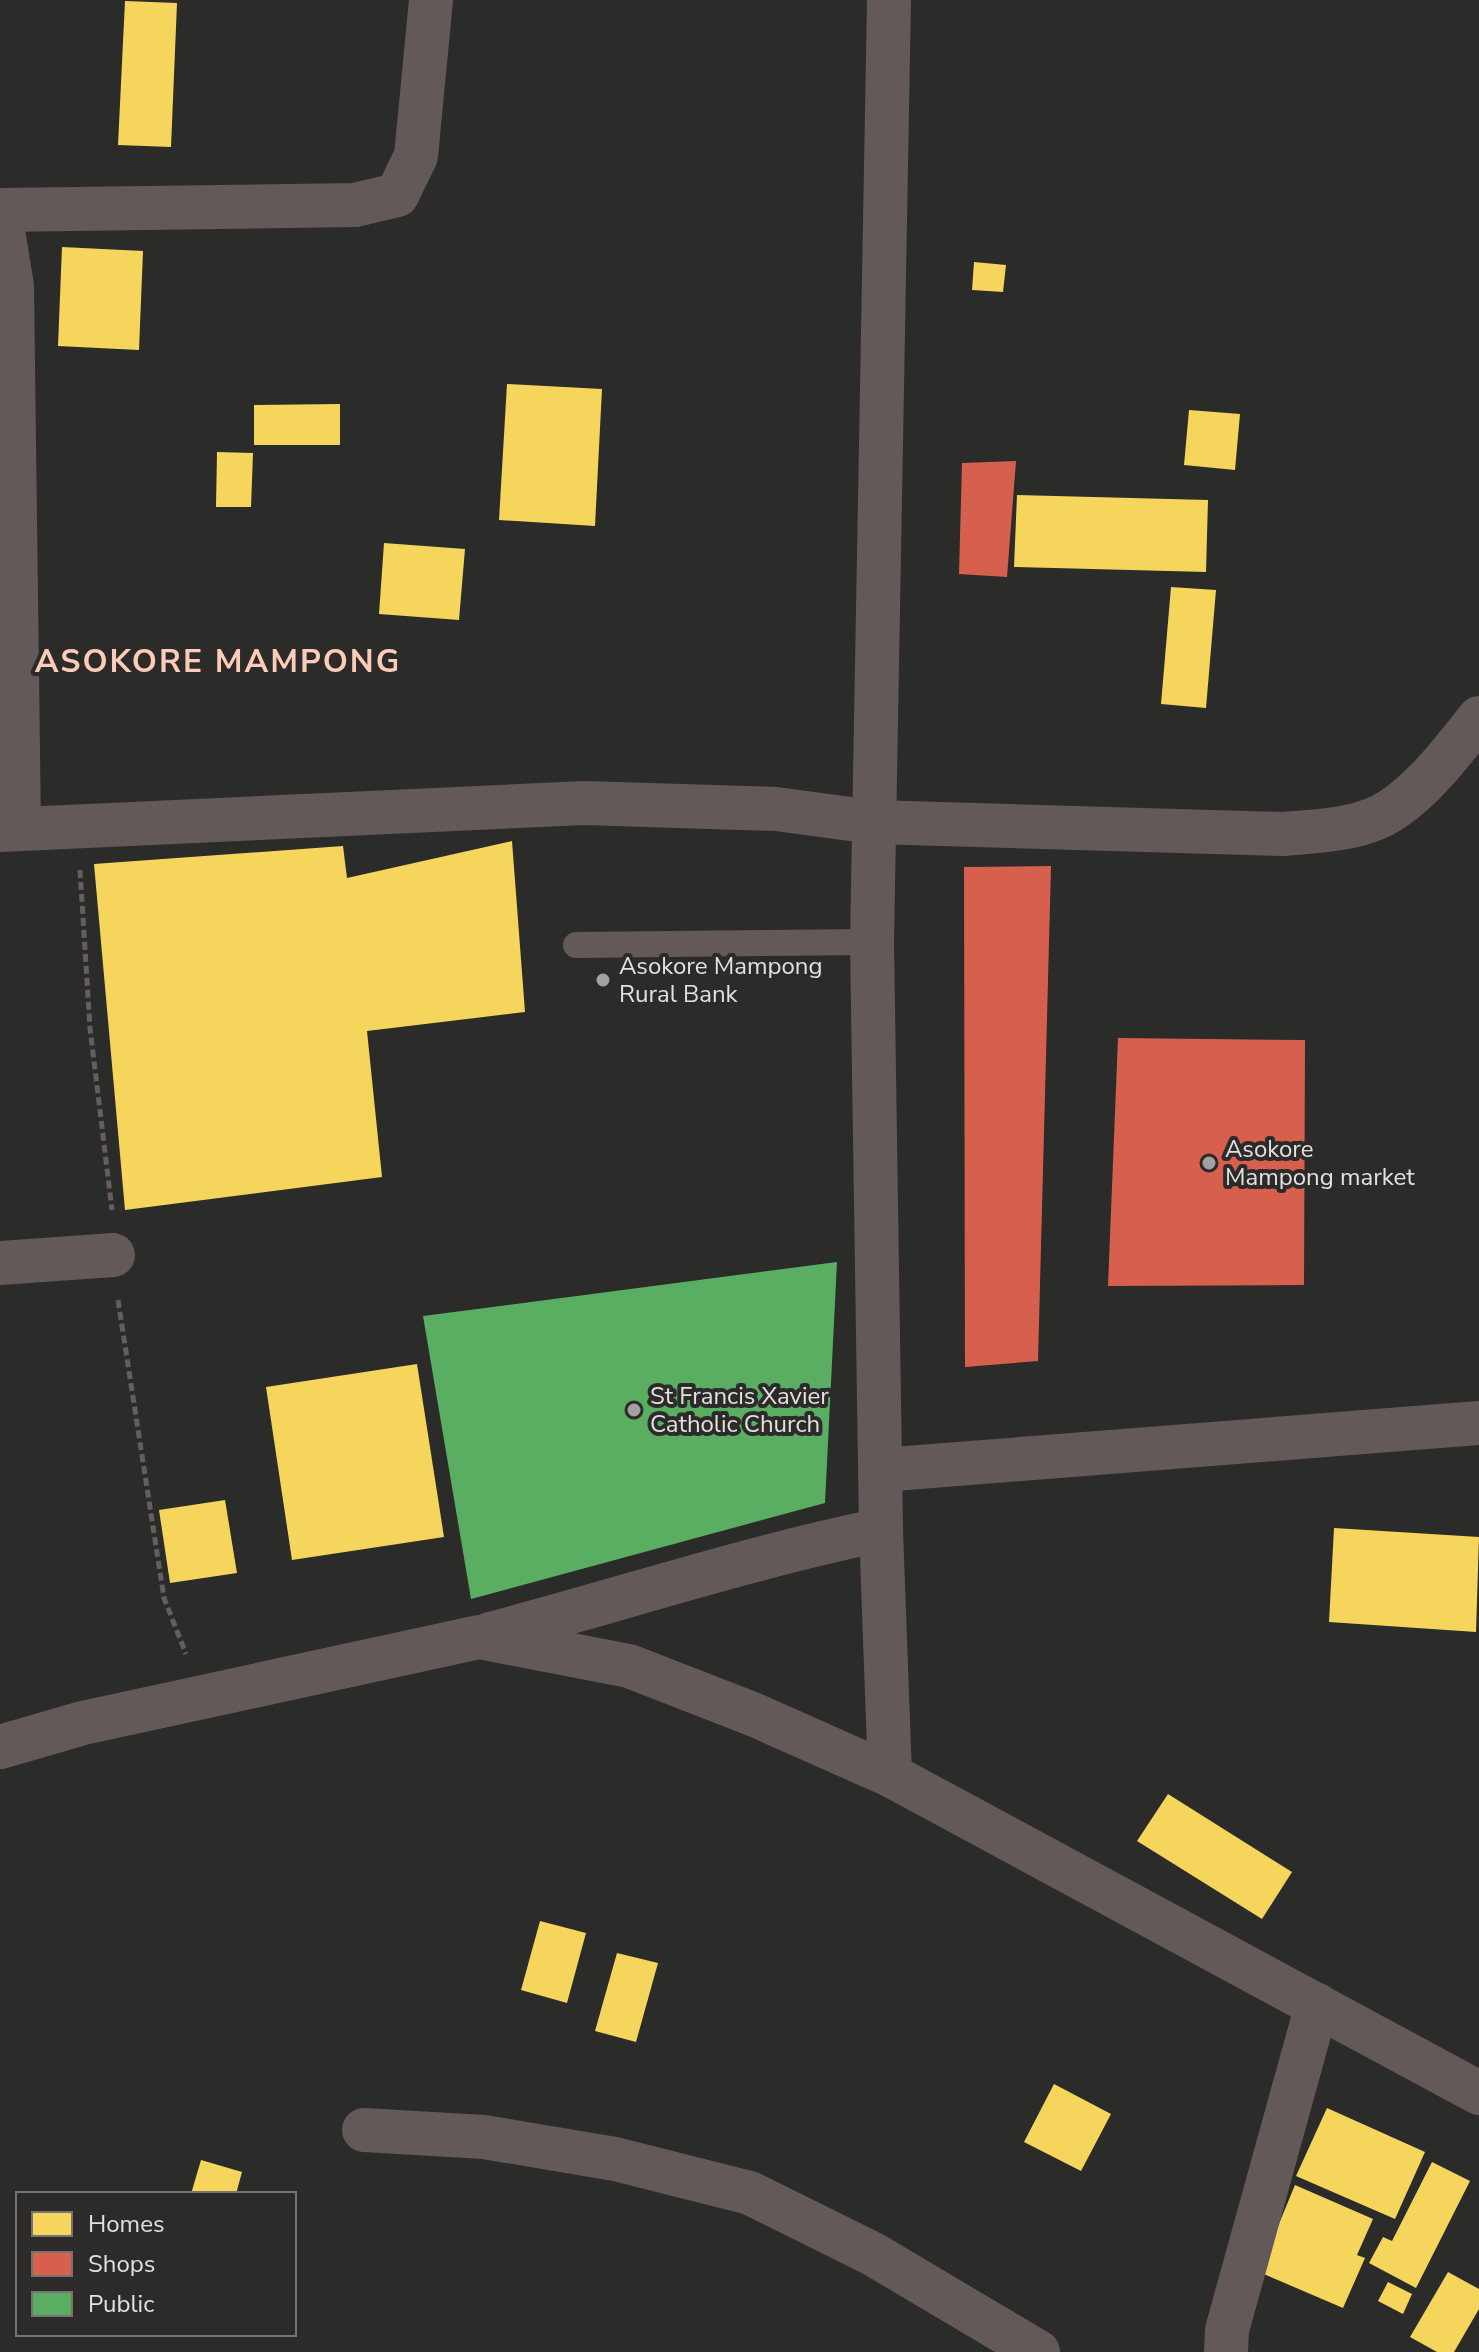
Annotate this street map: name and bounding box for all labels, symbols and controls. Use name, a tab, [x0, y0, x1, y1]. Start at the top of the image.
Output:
district label: ASOKORE MAMPONG	[35, 640, 401, 683]
place label: Asokore Mampong Rural Bank	[619, 950, 822, 1010]
marker: Asokore Mampong Rural Bank	[594, 971, 612, 989]
place label: Asokore Mampong market	[1225, 1133, 1415, 1193]
marker: Asokore Mampong market	[1200, 1154, 1218, 1172]
place label: St Francis Xavier Catholic Church	[650, 1380, 829, 1440]
marker: St Francis Xavier Catholic Church	[625, 1401, 643, 1419]
legend	[16, 2192, 296, 2336]
text: Homes	[88, 2208, 164, 2240]
text: Shops	[88, 2248, 155, 2280]
text: Public	[88, 2288, 154, 2320]

